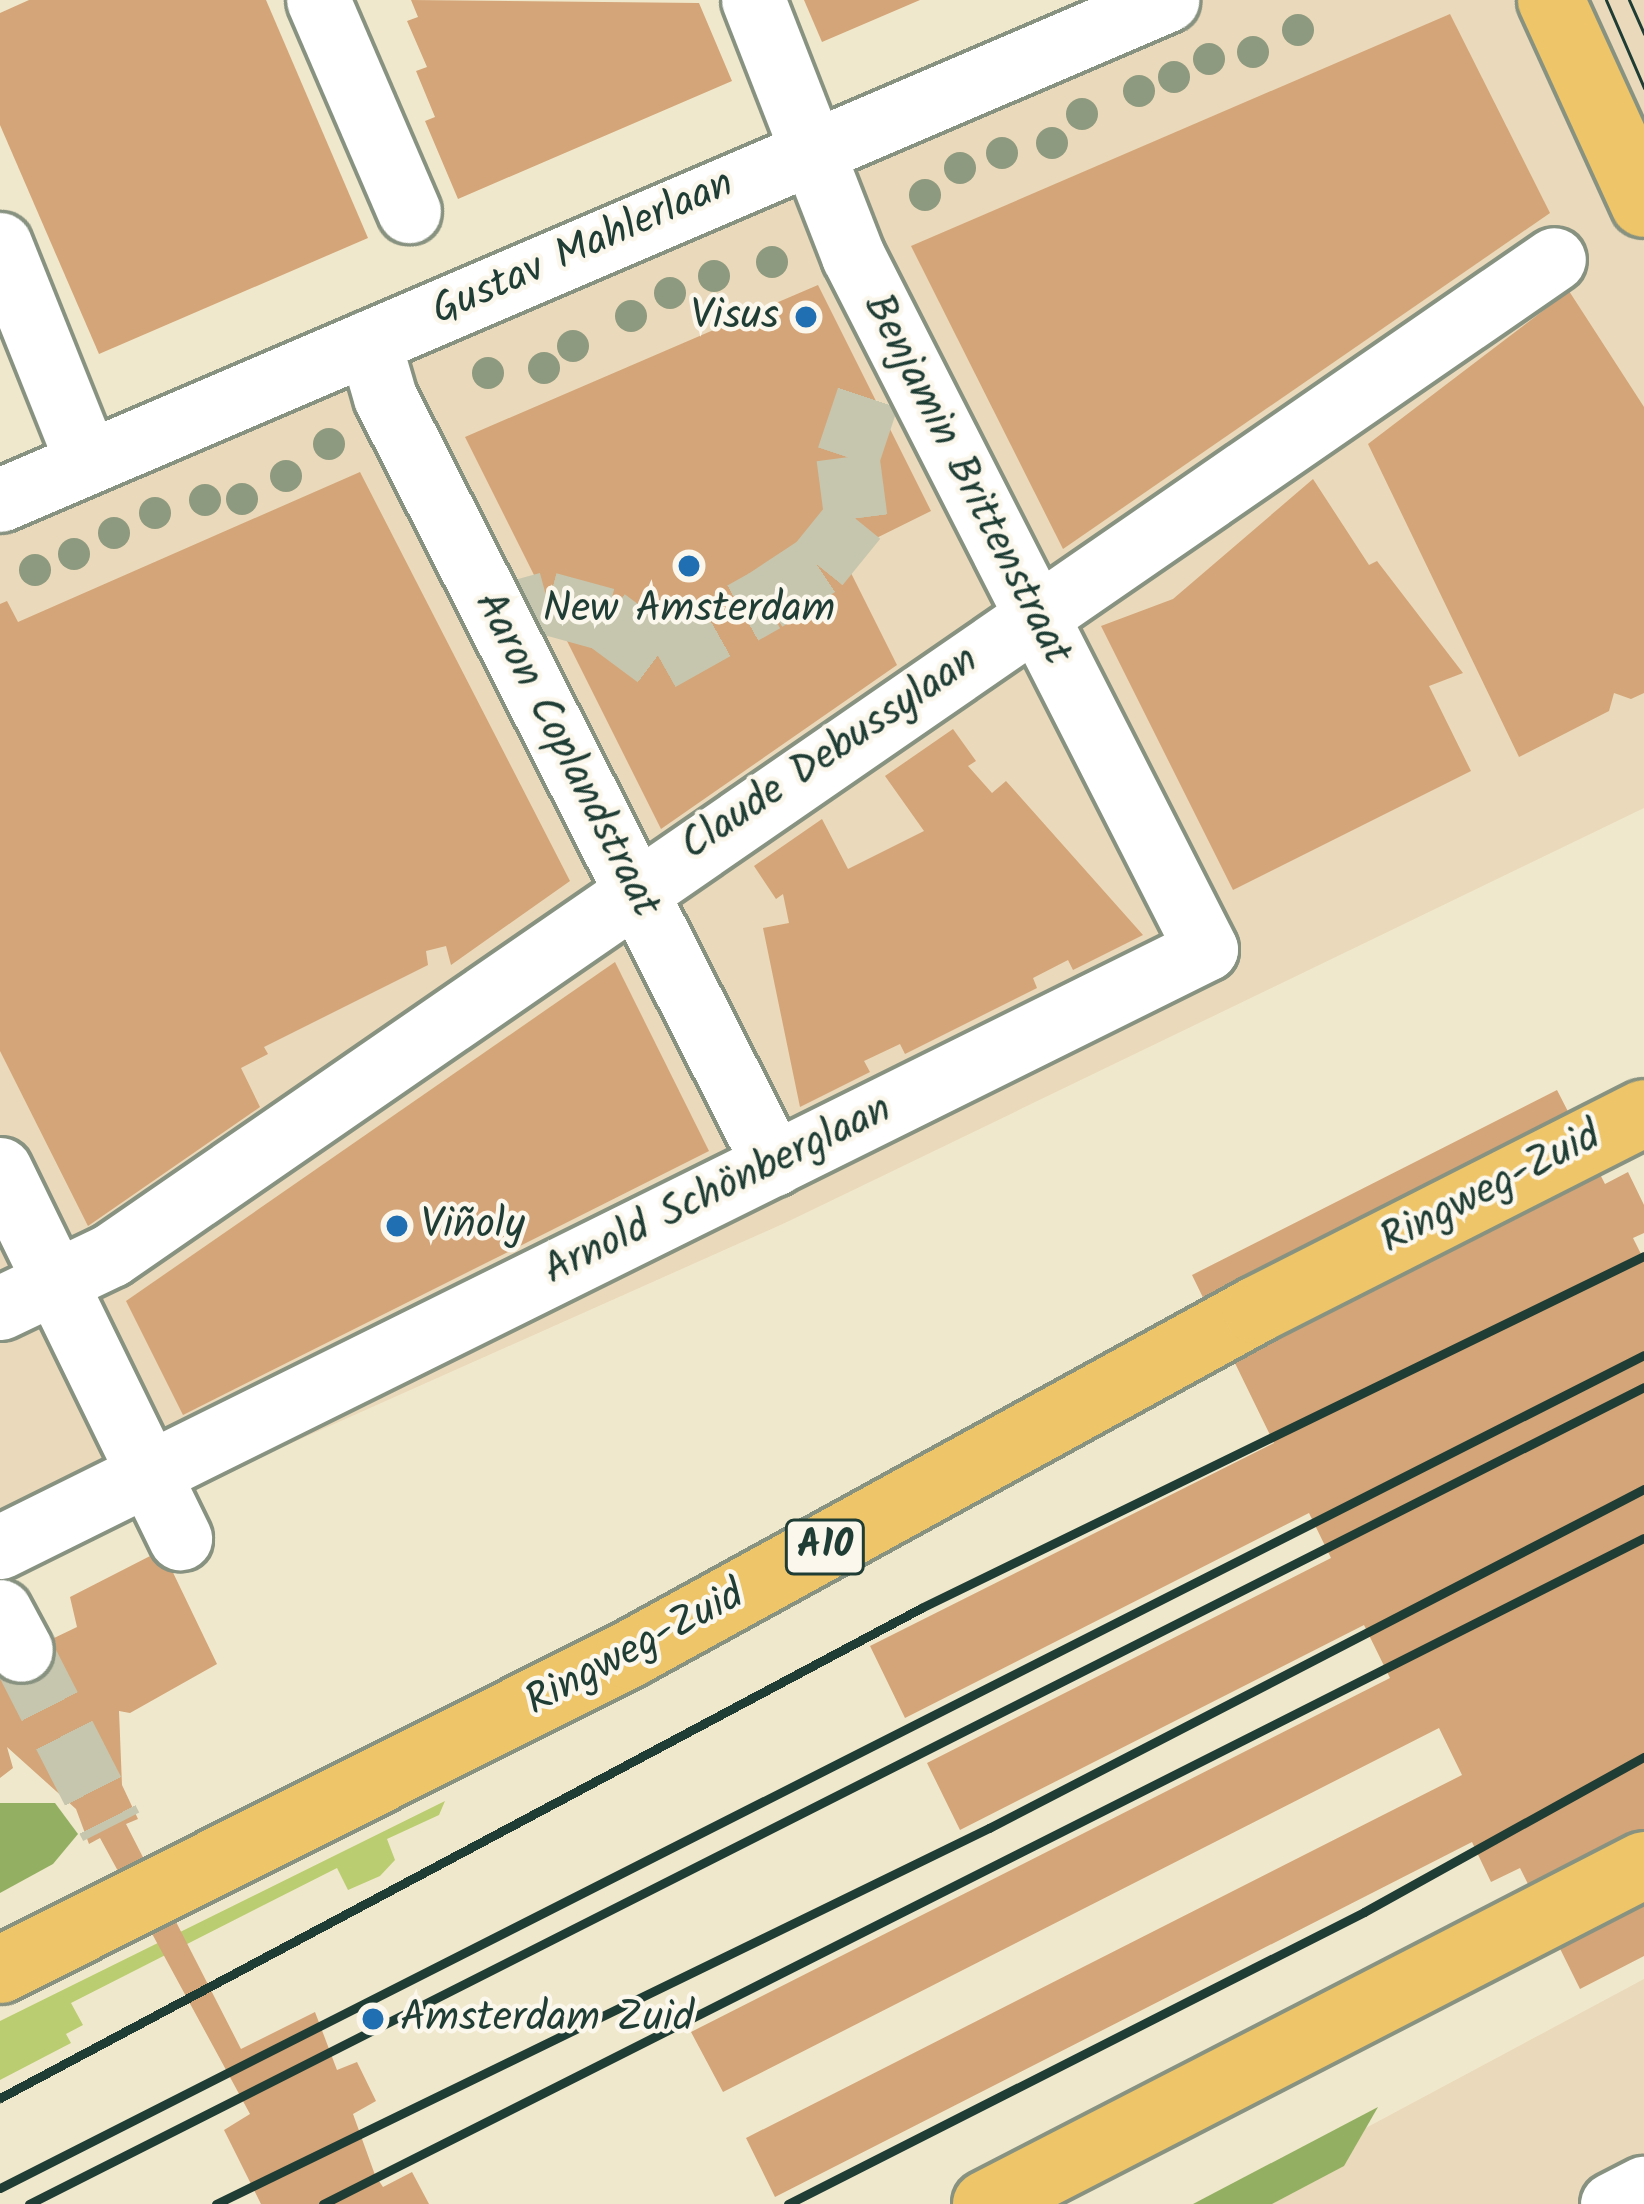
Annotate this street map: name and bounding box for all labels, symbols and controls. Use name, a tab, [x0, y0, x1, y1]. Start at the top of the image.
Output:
street label: Gustav Mahlerlaan	[424, 159, 742, 337]
street label: Benjamin Brittenstraat	[851, 286, 1081, 674]
place label: Visus	[691, 292, 779, 342]
marker: Visus	[790, 301, 822, 333]
marker: New Amsterdam	[676, 553, 702, 579]
street label: Aaron Coplandstraat	[462, 584, 670, 926]
place label: New Amsterdam	[543, 585, 835, 635]
street label: Claude Debussylaan	[672, 636, 988, 872]
street label: Arnold Schönberglaan	[536, 1085, 900, 1297]
street label: Ringweg-Zuid	[1372, 1112, 1610, 1266]
place label: Viñoly	[421, 1201, 525, 1251]
marker: Viñoly	[384, 1213, 410, 1239]
road number: A10	[783, 1514, 867, 1580]
street label: Ringweg-Zuid	[517, 1570, 753, 1728]
place label: Amsterdam Zuid	[400, 1994, 694, 2044]
marker: Amsterdam Zuid	[357, 2003, 389, 2035]

